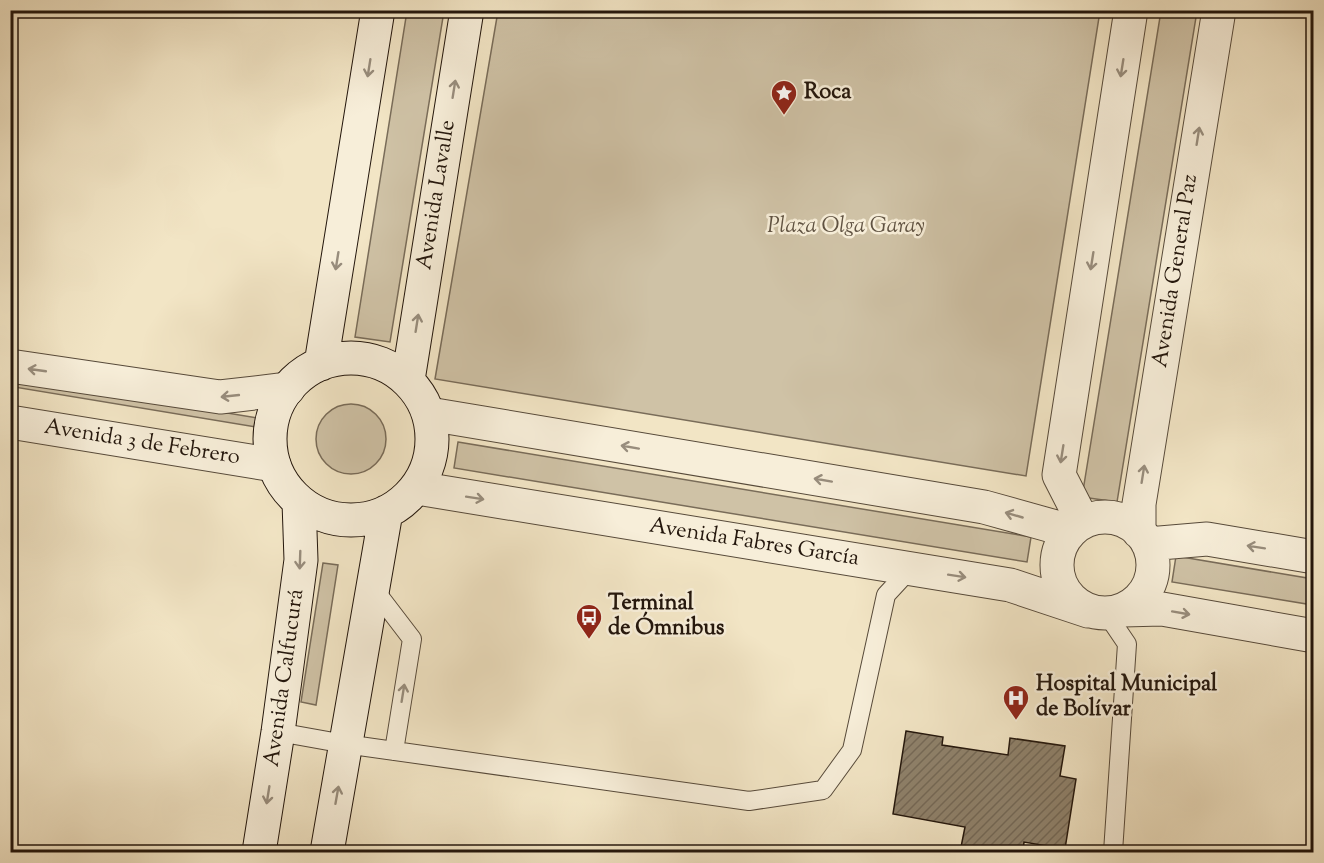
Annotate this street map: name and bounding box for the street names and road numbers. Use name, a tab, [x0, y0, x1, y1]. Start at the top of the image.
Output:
street label: Avenida Lavalle	[409, 118, 465, 272]
street label: Avenida General Paz	[1145, 172, 1207, 370]
street label: Avenida 3 de Febrero	[42, 412, 242, 474]
street label: Avenida Fabres García	[647, 511, 861, 575]
street label: Avenida Calfucurá	[257, 587, 313, 769]

